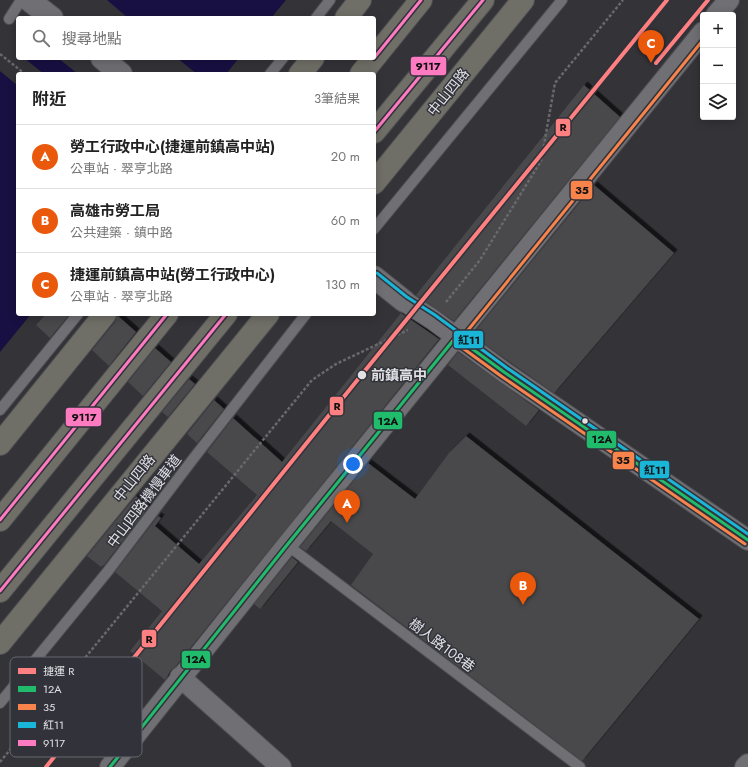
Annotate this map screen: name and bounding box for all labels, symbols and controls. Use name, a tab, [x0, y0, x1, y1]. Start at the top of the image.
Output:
map controls	[700, 12, 736, 120]
button: +	[700, 12, 736, 48]
search box	[16, 16, 376, 60]
icon: search	[30, 27, 52, 49]
text: 搜尋地點	[62, 28, 122, 50]
pin: C	[638, 30, 664, 63]
button: −	[700, 48, 736, 84]
line badge: 9117	[410, 56, 447, 76]
text: 9117	[415, 58, 441, 74]
street label: 中山四路	[423, 64, 473, 120]
button: layers	[700, 84, 736, 120]
text: 附近	[32, 87, 66, 111]
text: 3筆結果	[314, 89, 360, 108]
line badge: R	[555, 118, 571, 137]
text: R	[559, 119, 567, 135]
text: 勞工行政中心(捷運前鎮高中站)	[70, 136, 275, 158]
text: A	[40, 147, 50, 166]
text: 20 m	[331, 147, 360, 166]
text: 公車站 · 翠亨北路	[70, 159, 173, 178]
line badge: 35	[570, 180, 593, 200]
text: 35	[575, 182, 589, 198]
text: 高雄市勞工局	[70, 200, 160, 222]
text: B	[41, 211, 49, 230]
text: 60 m	[331, 211, 360, 230]
text: 公共建築 · 鎮中路	[70, 223, 173, 242]
text: 捷運前鎮高中站(勞工行政中心)	[70, 264, 275, 286]
text: C	[40, 275, 50, 294]
text: 130 m	[325, 275, 360, 294]
text: 公車站 · 翠亨北路	[70, 287, 173, 306]
line badge: 紅11	[453, 330, 484, 349]
text: 紅11	[458, 332, 480, 348]
place label: 前鎮高中	[371, 365, 427, 385]
marker: 前鎮高中	[356, 369, 368, 381]
line badge: R	[329, 396, 344, 416]
text: R	[333, 398, 341, 414]
line badge: 9117	[65, 407, 102, 427]
text: 9117	[71, 409, 97, 425]
line badge: 12A	[373, 411, 403, 430]
text: 12A	[378, 413, 399, 429]
unlabelled marker	[580, 416, 590, 426]
line badge: 12A	[586, 430, 617, 449]
text: 12A	[592, 431, 613, 447]
street label: 中山四路機慢車道	[102, 450, 186, 552]
street label: 中山四路	[109, 450, 159, 506]
line badge: 35	[612, 451, 635, 470]
text: 35	[616, 452, 630, 468]
your location	[343, 454, 363, 474]
line badge: 紅11	[639, 460, 670, 479]
text: 紅11	[644, 462, 666, 478]
pin: A	[334, 490, 360, 523]
pin: B	[510, 572, 536, 605]
street label: 樹人路108巷	[405, 613, 479, 677]
line badge: R	[141, 629, 157, 648]
text: R	[145, 631, 153, 647]
line badge: 12A	[181, 650, 211, 669]
text: 12A	[186, 651, 207, 667]
legend	[10, 657, 142, 757]
text: 捷運 R	[43, 663, 75, 679]
text: 12A	[43, 681, 62, 697]
text: 35	[43, 699, 55, 715]
text: 紅11	[43, 717, 64, 733]
text: 9117	[43, 735, 65, 751]

